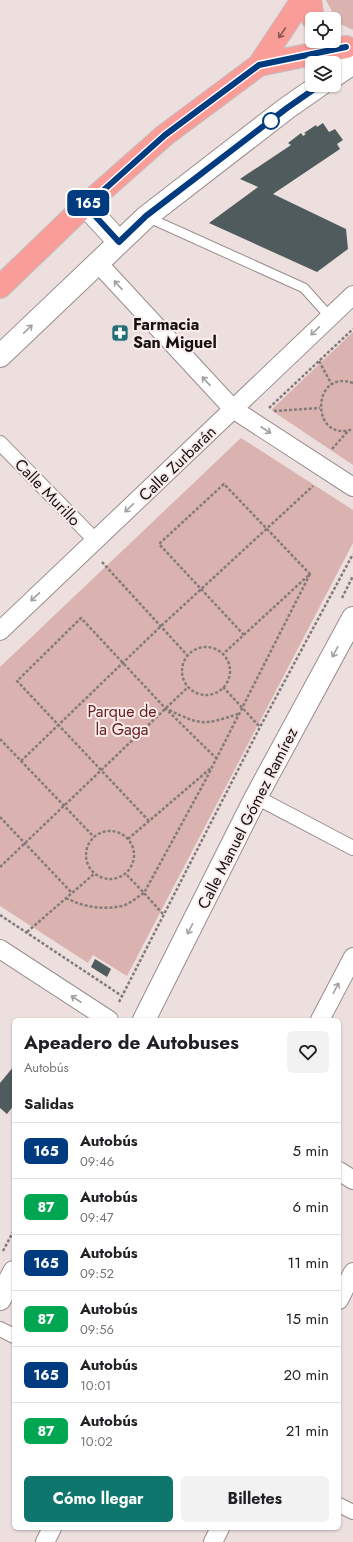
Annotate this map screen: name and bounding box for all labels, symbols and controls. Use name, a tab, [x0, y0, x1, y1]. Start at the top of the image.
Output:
map controls	[305, 12, 341, 92]
button: locate	[305, 12, 341, 48]
one-way arrow	[277, 27, 285, 39]
button: layers	[305, 56, 341, 92]
unlabelled marker	[262, 112, 280, 130]
line badge: 165	[65, 190, 111, 216]
text: 165	[75, 193, 101, 213]
one-way arrow	[113, 280, 123, 290]
place label: Farmacia San Miguel	[133, 313, 217, 354]
pharmacy icon: Farmacia San Miguel	[110, 323, 130, 343]
one-way arrow	[23, 324, 33, 334]
one-way arrow	[310, 326, 320, 336]
one-way arrow	[202, 376, 211, 386]
street label: Calle Zurbarán	[134, 420, 221, 506]
one-way arrow	[260, 426, 271, 435]
street label: Calle Murillo	[9, 453, 86, 532]
one-way arrow	[124, 503, 134, 513]
one-way arrow	[30, 593, 40, 602]
one-way arrow	[330, 646, 338, 658]
park label: Parque de la Gaga	[87, 700, 157, 741]
street label: Calle Manuel Gómez Ramírez	[192, 723, 304, 913]
one-way arrow	[186, 922, 193, 934]
one-way arrow	[333, 982, 341, 994]
one-way arrow	[70, 994, 82, 1002]
text: Apeadero de Autobuses	[24, 1029, 239, 1056]
button: heart	[287, 1031, 329, 1073]
text: Autobús	[24, 1058, 69, 1077]
text: Salidas	[24, 1093, 74, 1115]
text: Autobús	[80, 1130, 138, 1152]
text: 5 min	[293, 1140, 329, 1162]
text: 165	[33, 1141, 59, 1161]
text: 09:46	[80, 1152, 114, 1171]
text: Autobús	[80, 1186, 138, 1208]
text: 6 min	[292, 1196, 329, 1218]
text: 87	[37, 1197, 55, 1217]
text: 09:47	[80, 1208, 114, 1227]
text: Autobús	[80, 1242, 138, 1264]
text: 11 min	[288, 1252, 329, 1274]
text: 165	[33, 1253, 59, 1273]
text: 09:52	[80, 1264, 114, 1283]
text: Autobús	[80, 1298, 138, 1320]
text: 15 min	[286, 1308, 329, 1330]
text: 87	[37, 1309, 55, 1329]
text: 09:56	[80, 1320, 114, 1339]
text: Autobús	[80, 1354, 138, 1376]
text: 20 min	[283, 1364, 329, 1386]
text: 165	[33, 1365, 59, 1385]
text: 10:01	[80, 1376, 111, 1395]
text: Autobús	[80, 1410, 138, 1432]
text: 21 min	[286, 1420, 329, 1442]
text: 87	[37, 1421, 55, 1441]
text: 10:02	[80, 1432, 113, 1451]
button: Cómo llegar	[24, 1476, 173, 1522]
button: Billetes	[181, 1476, 329, 1522]

